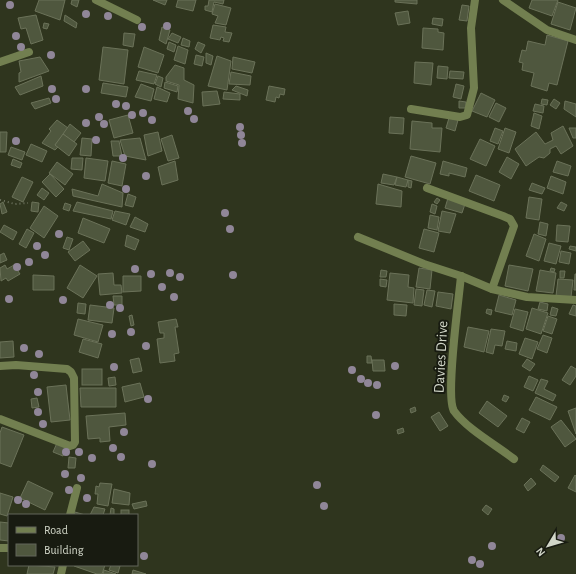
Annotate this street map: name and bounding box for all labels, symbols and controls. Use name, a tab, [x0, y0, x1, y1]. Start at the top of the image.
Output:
street label: Davies Drive	[432, 320, 450, 394]
legend	[8, 514, 138, 566]
text: Road	[44, 524, 68, 536]
north arrow	[528, 526, 568, 566]
text: Building	[44, 544, 84, 556]
text: N	[534, 545, 547, 558]

